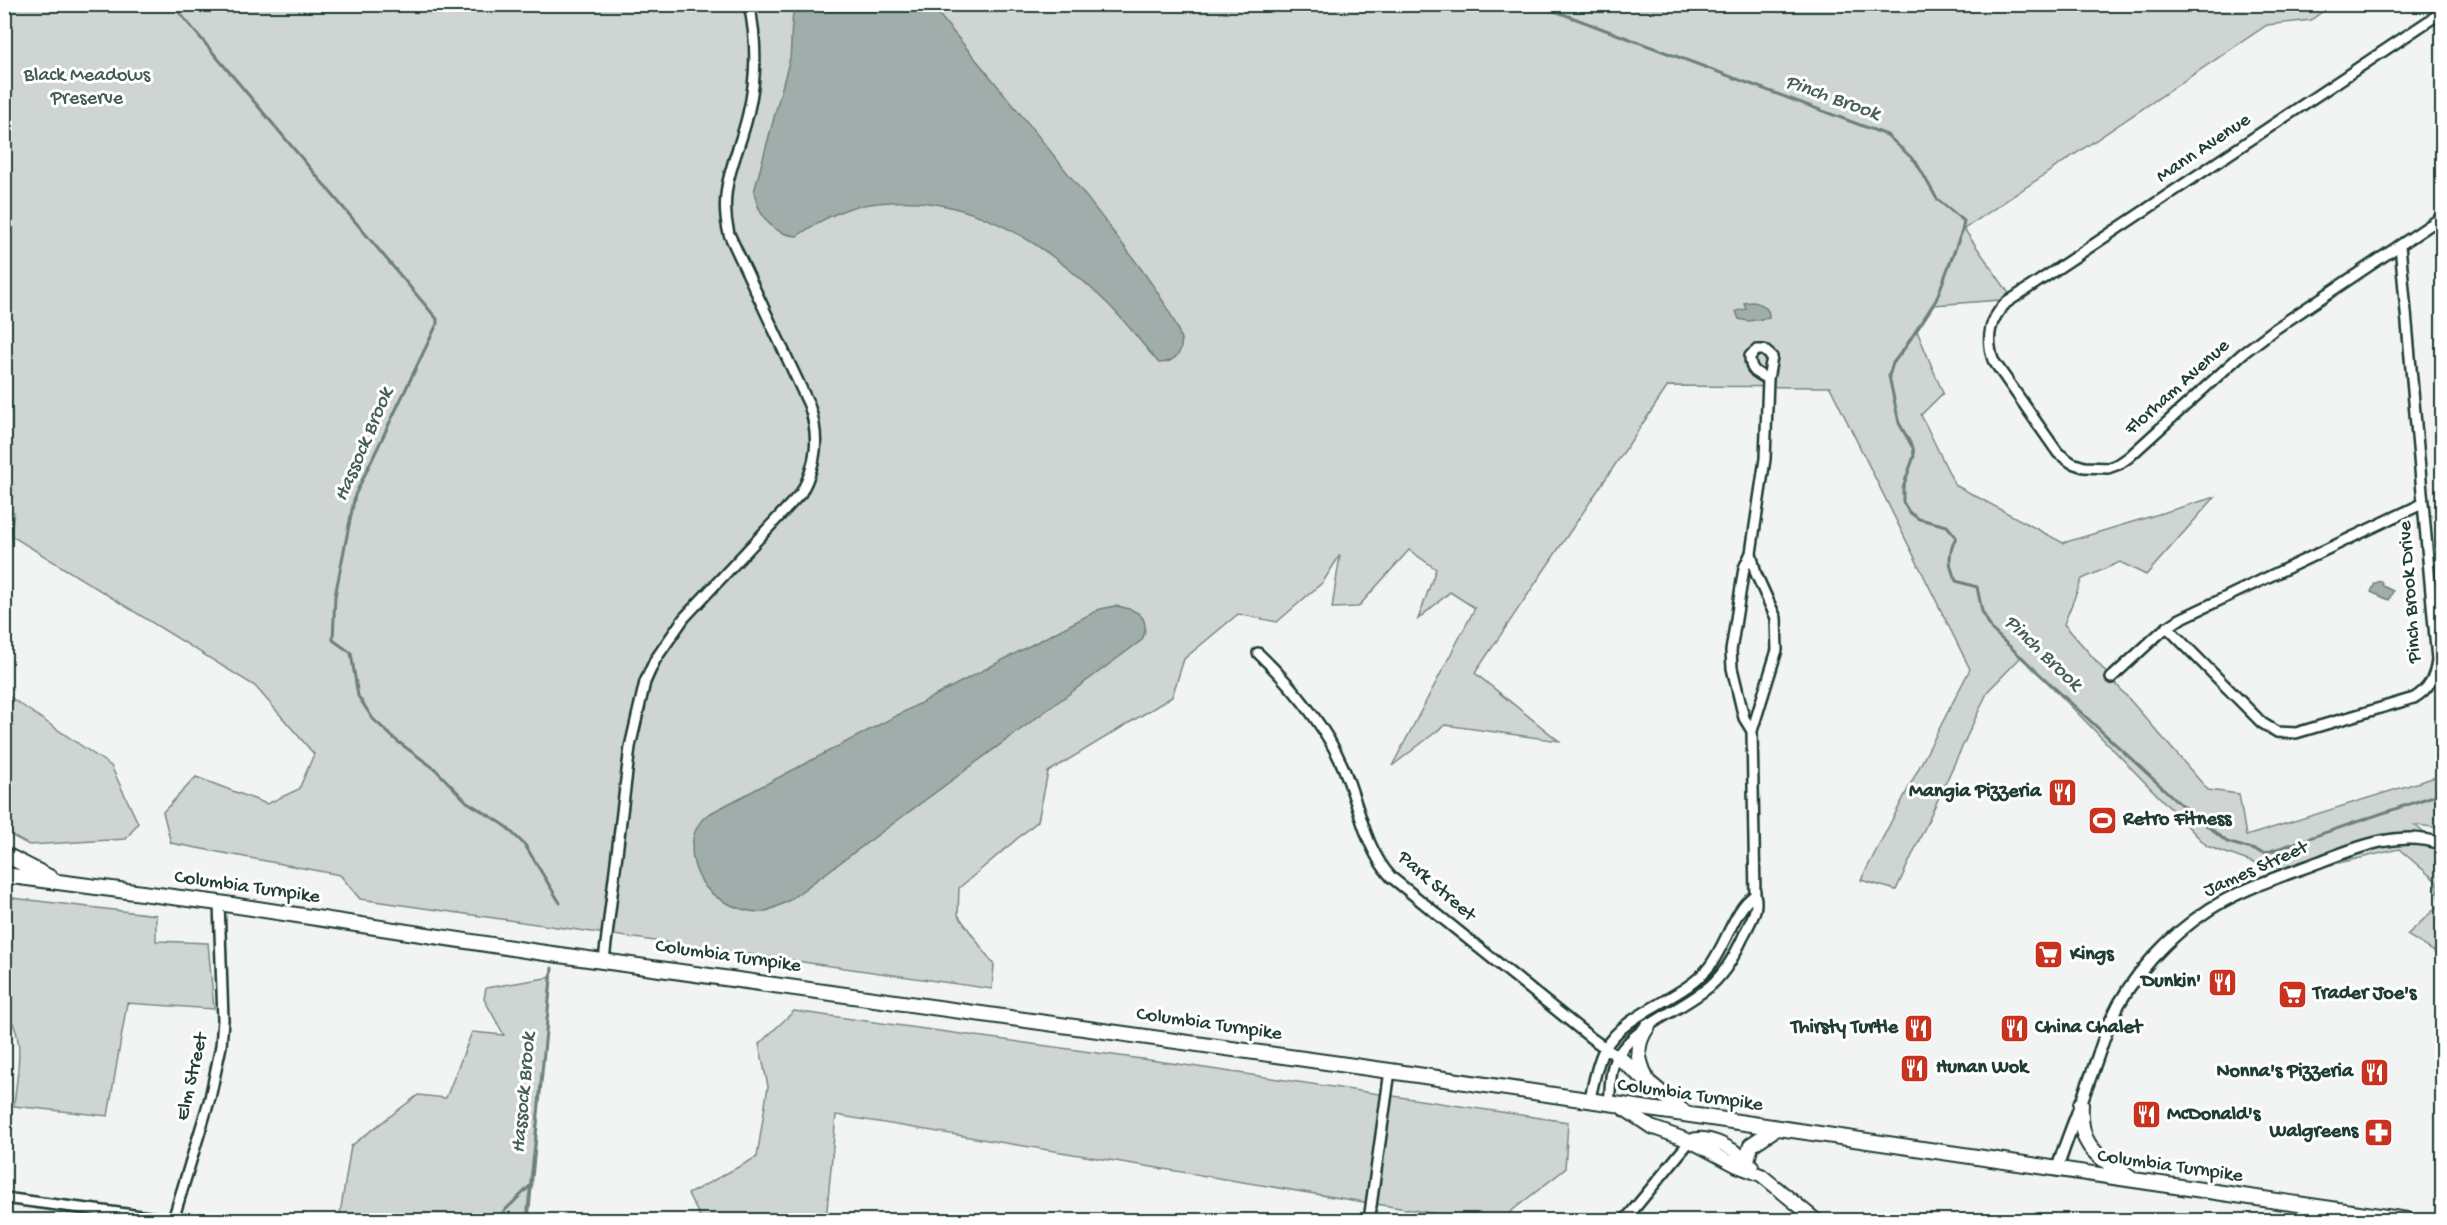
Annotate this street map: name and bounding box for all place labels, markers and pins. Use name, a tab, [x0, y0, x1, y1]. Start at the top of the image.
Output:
restaurant icon: Mangia Pizzeria	[2046, 776, 2078, 808]
place label: Mangia Pizzeria	[1909, 781, 2042, 804]
sports icon: Retro Fitness	[2086, 804, 2118, 836]
place label: Retro Fitness	[2122, 809, 2233, 832]
supermarket icon: Kings	[2033, 939, 2065, 971]
place label: Kings	[2069, 944, 2115, 967]
restaurant icon: Dunkin'	[2206, 966, 2238, 998]
place label: Dunkin'	[2139, 971, 2201, 994]
supermarket icon: Trader Joe's	[2276, 978, 2308, 1010]
place label: Trader Joe's	[2311, 983, 2418, 1006]
restaurant icon: Thirsty Turtle	[1903, 1012, 1935, 1044]
restaurant icon: China Chalet	[1998, 1012, 2030, 1044]
place label: Thirsty Turtle	[1789, 1017, 1899, 1040]
place label: China Chalet	[2034, 1017, 2144, 1040]
restaurant icon: Hunan Wok	[1899, 1052, 1931, 1084]
restaurant icon: Nonna's Pizzeria	[2358, 1056, 2390, 1088]
place label: Hunan Wok	[1936, 1057, 2030, 1080]
place label: Nonna's Pizzeria	[2216, 1061, 2354, 1084]
restaurant icon: McDonald's	[2130, 1099, 2162, 1131]
place label: McDonald's	[2167, 1104, 2262, 1127]
pharmacy icon: Walgreens	[2363, 1116, 2395, 1148]
place label: Walgreens	[2269, 1121, 2360, 1144]

